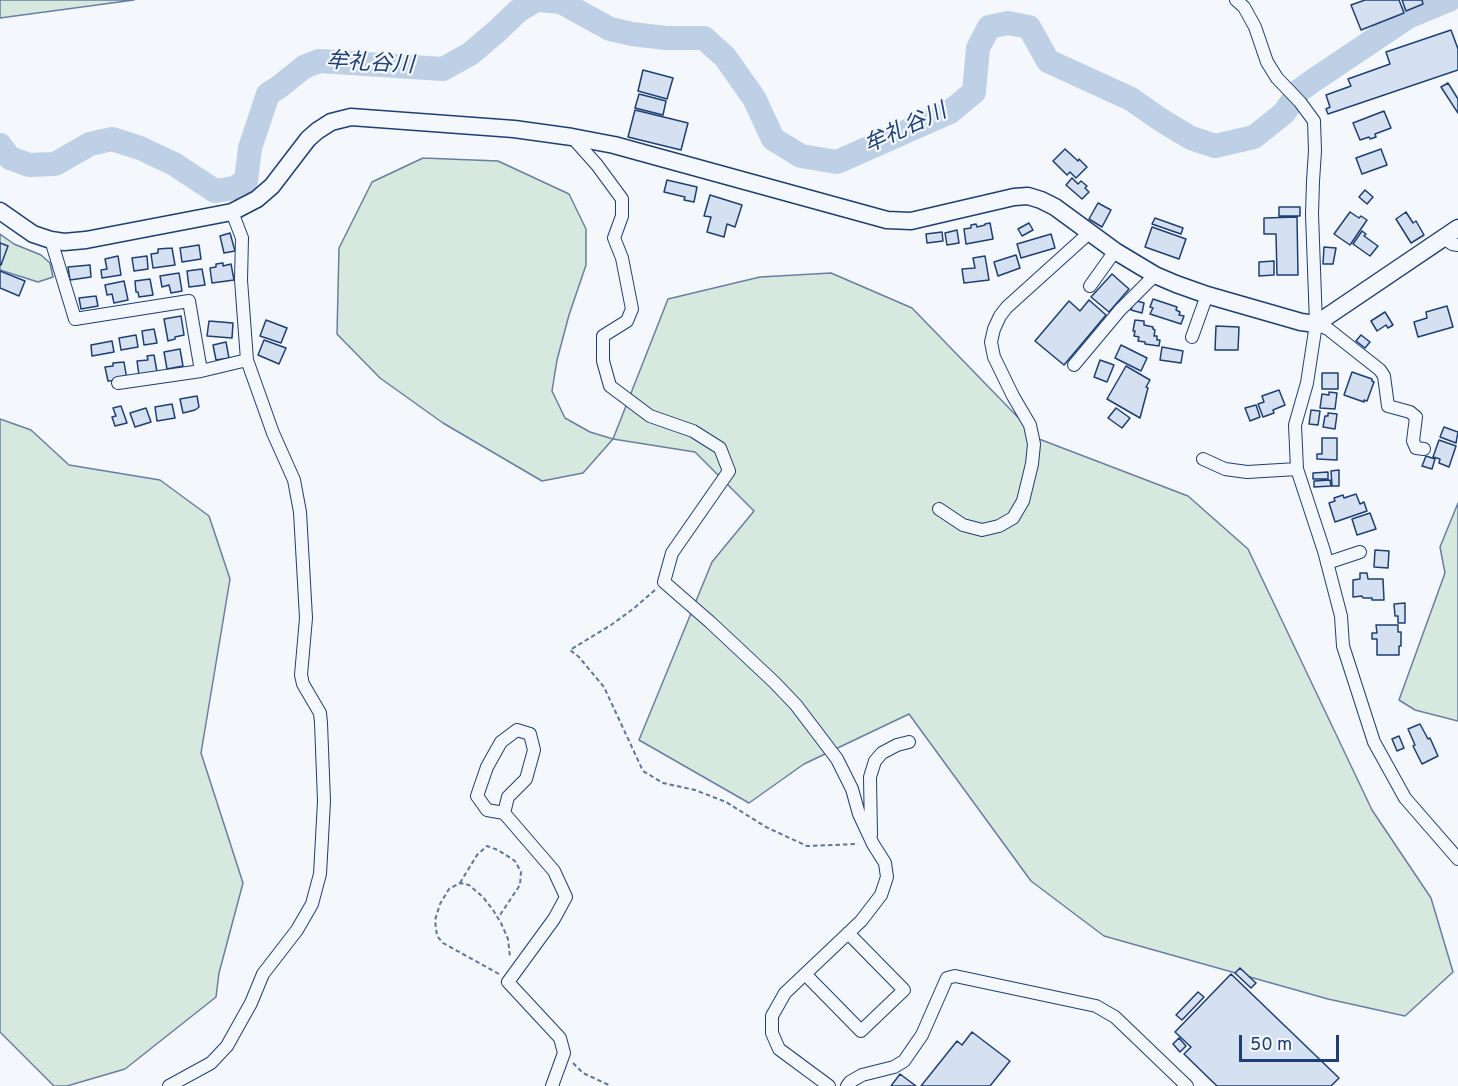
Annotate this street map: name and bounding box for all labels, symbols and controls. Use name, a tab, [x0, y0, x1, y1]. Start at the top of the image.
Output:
water label: 牟礼谷川	[325, 50, 415, 80]
water label: 牟礼谷川	[861, 99, 951, 161]
scale bar	[1242, 1023, 1342, 1061]
text: 50 m	[1250, 1034, 1292, 1057]

